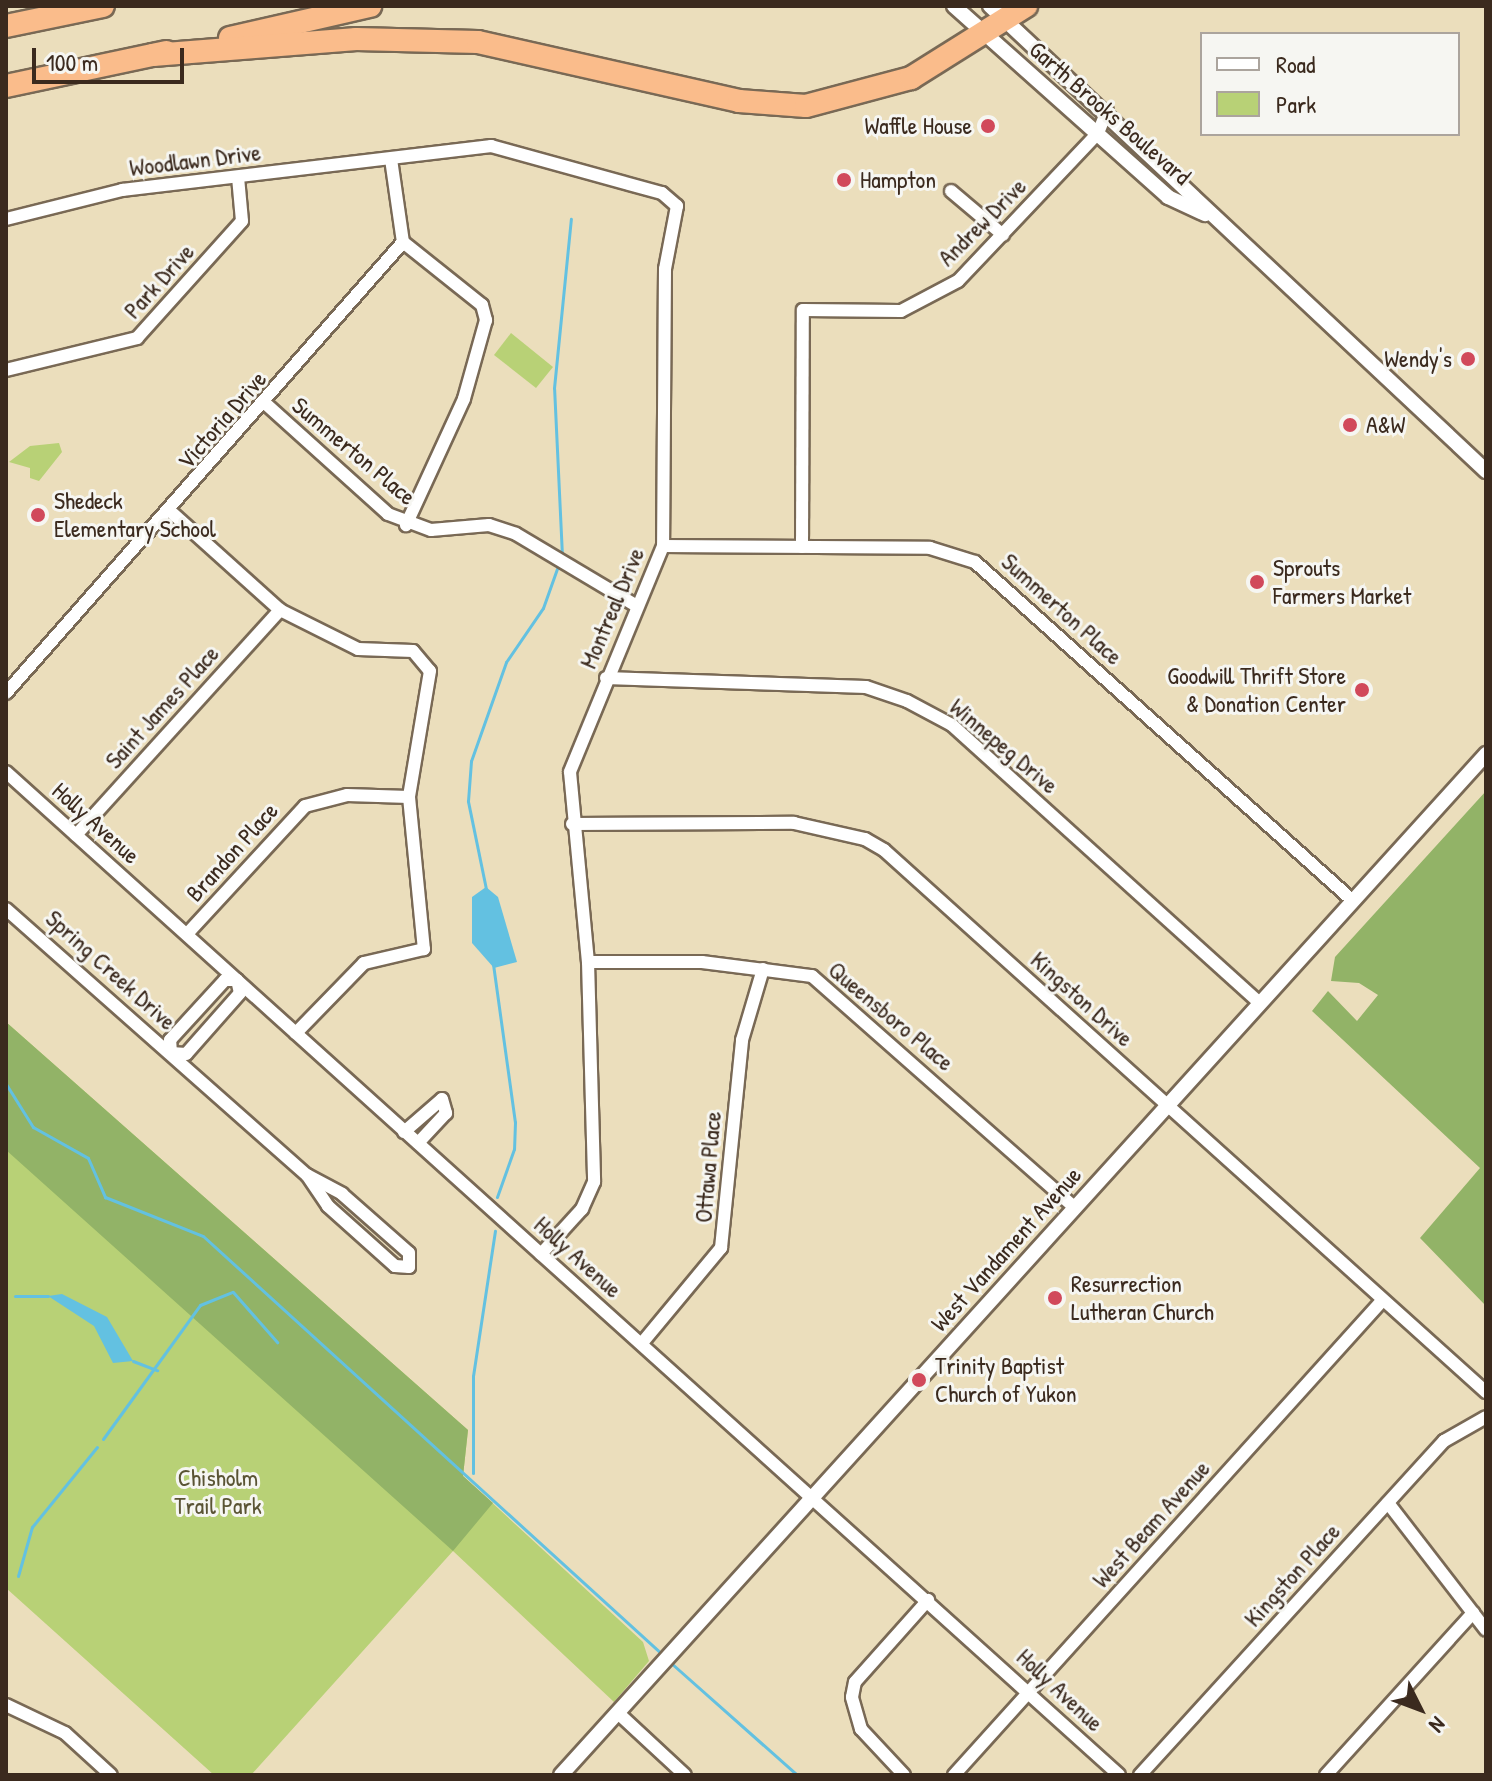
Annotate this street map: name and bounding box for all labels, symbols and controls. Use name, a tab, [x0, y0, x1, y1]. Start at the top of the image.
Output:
scale bar	[36, 32, 188, 82]
legend	[1200, 32, 1460, 136]
street label: Garth Brooks Boulevard	[1023, 35, 1197, 191]
text: 100 m	[46, 46, 98, 78]
text: Road	[1276, 48, 1315, 80]
text: Park	[1276, 88, 1316, 120]
place label: Waffle House	[864, 112, 972, 140]
marker: Waffle House	[979, 117, 997, 135]
street label: Woodlawn Drive	[128, 138, 262, 182]
place label: Hampton	[860, 166, 936, 194]
marker: Hampton	[835, 171, 853, 189]
street label: Andrew Drive	[932, 172, 1032, 272]
street label: Park Drive	[118, 238, 200, 324]
place label: Wendy's	[1384, 345, 1452, 373]
marker: Wendy's	[1459, 350, 1477, 368]
street label: Victoria Drive	[172, 365, 272, 475]
street label: Summerton Place	[286, 391, 422, 511]
place label: A&W	[1366, 411, 1405, 439]
marker: A&W	[1341, 416, 1359, 434]
place label: Shedeck Elementary School	[54, 487, 216, 543]
marker: Shedeck Elementary School	[29, 506, 47, 524]
street label: Montreal Drive	[574, 543, 650, 673]
street label: Summerton Place	[996, 547, 1128, 671]
place label: Sprouts Farmers Market	[1273, 554, 1411, 610]
marker: Sprouts Farmers Market	[1248, 573, 1266, 591]
street label: Saint James Place	[99, 640, 225, 774]
place label: Goodwill Thrift Store & Donation Center	[1167, 662, 1346, 718]
marker: Goodwill Thrift Store & Donation Center	[1353, 681, 1371, 699]
street label: Winnepeg Drive	[944, 692, 1064, 800]
street label: Holly Avenue	[46, 776, 146, 870]
street label: Brandon Place	[180, 797, 284, 907]
street label: Spring Creek Drive	[40, 904, 182, 1036]
street label: Kingston Drive	[1025, 945, 1139, 1053]
street label: Queensboro Place	[822, 955, 960, 1077]
street label: Ottawa Place	[689, 1110, 727, 1224]
street label: West Vandament Avenue	[925, 1161, 1087, 1337]
street label: Holly Avenue	[528, 1210, 628, 1304]
place label: Resurrection Lutheran Church	[1071, 1270, 1214, 1326]
marker: Resurrection Lutheran Church	[1046, 1289, 1064, 1307]
place label: Trinity Baptist Church of Yukon	[935, 1352, 1076, 1408]
marker: Trinity Baptist Church of Yukon	[910, 1371, 928, 1389]
street label: West Beam Avenue	[1086, 1454, 1216, 1594]
park label: Chisholm Trail Park	[174, 1464, 262, 1520]
street label: Kingston Place	[1238, 1517, 1346, 1633]
street label: Holly Avenue	[1011, 1643, 1109, 1737]
north arrow	[1380, 1669, 1460, 1749]
text: N	[1423, 1711, 1453, 1739]

